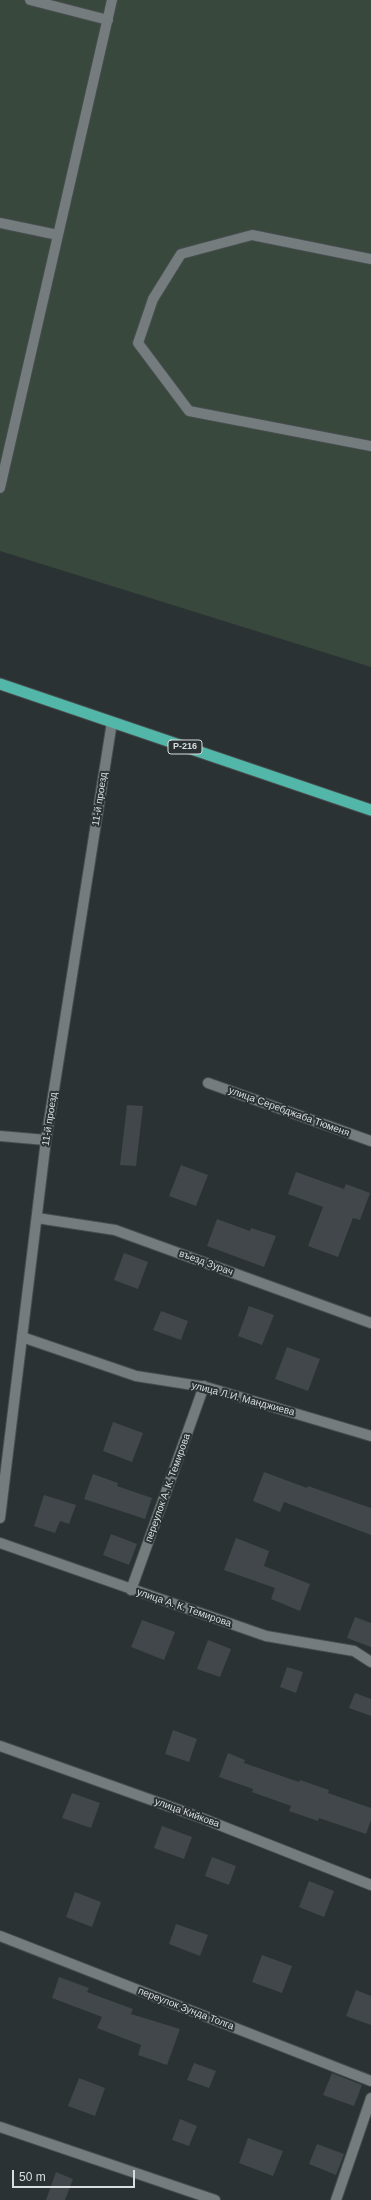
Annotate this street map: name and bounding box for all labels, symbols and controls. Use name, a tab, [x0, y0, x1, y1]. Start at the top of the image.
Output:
road number: Р-216	[168, 740, 202, 754]
street label: 11-й проезд	[90, 771, 110, 827]
street label: улица Серебджаба Тюменя	[227, 1085, 351, 1139]
street label: 11-й проезд	[40, 1091, 60, 1147]
street label: въезд Зурач	[177, 1248, 235, 1278]
street label: улица Л.И. Манджиева	[190, 1379, 296, 1419]
street label: переулок А. К. Темирова	[143, 1432, 193, 1544]
street label: улица А. К. Темирова	[135, 1586, 233, 1630]
street label: улица Кийкова	[153, 1796, 221, 1830]
street label: переулок Зунда Толга	[136, 1985, 236, 2033]
scale bar	[14, 2162, 137, 2188]
text: 50 m	[19, 2170, 46, 2184]

